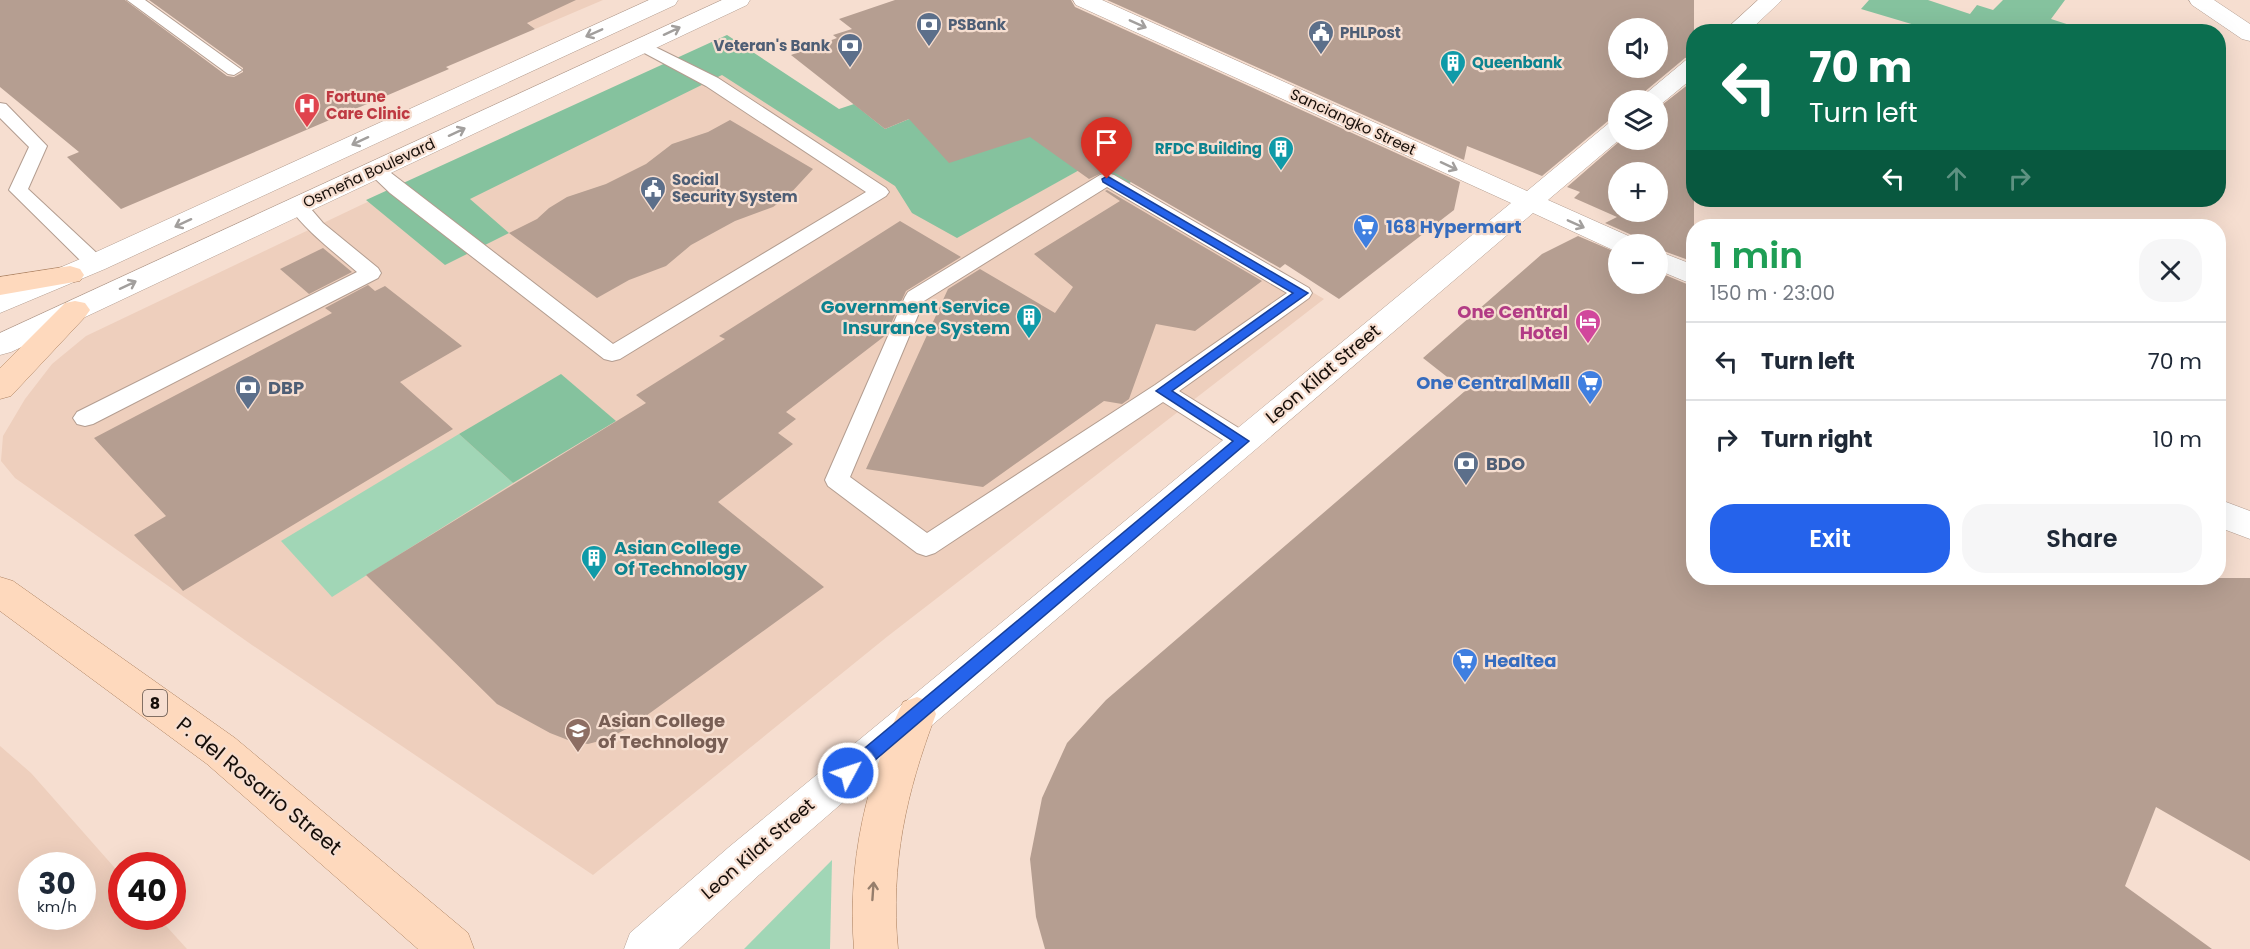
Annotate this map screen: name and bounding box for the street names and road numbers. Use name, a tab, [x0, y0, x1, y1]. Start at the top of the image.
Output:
street label: Sanciangko Street	[1287, 83, 1419, 160]
street label: Osmeña Boulevard	[299, 133, 438, 212]
street label: Leon Kilat Street	[1260, 318, 1385, 429]
road number: 8	[143, 690, 167, 716]
street label: P. del Rosario Street	[171, 710, 348, 861]
street label: Leon Kilat Street	[696, 792, 820, 905]

